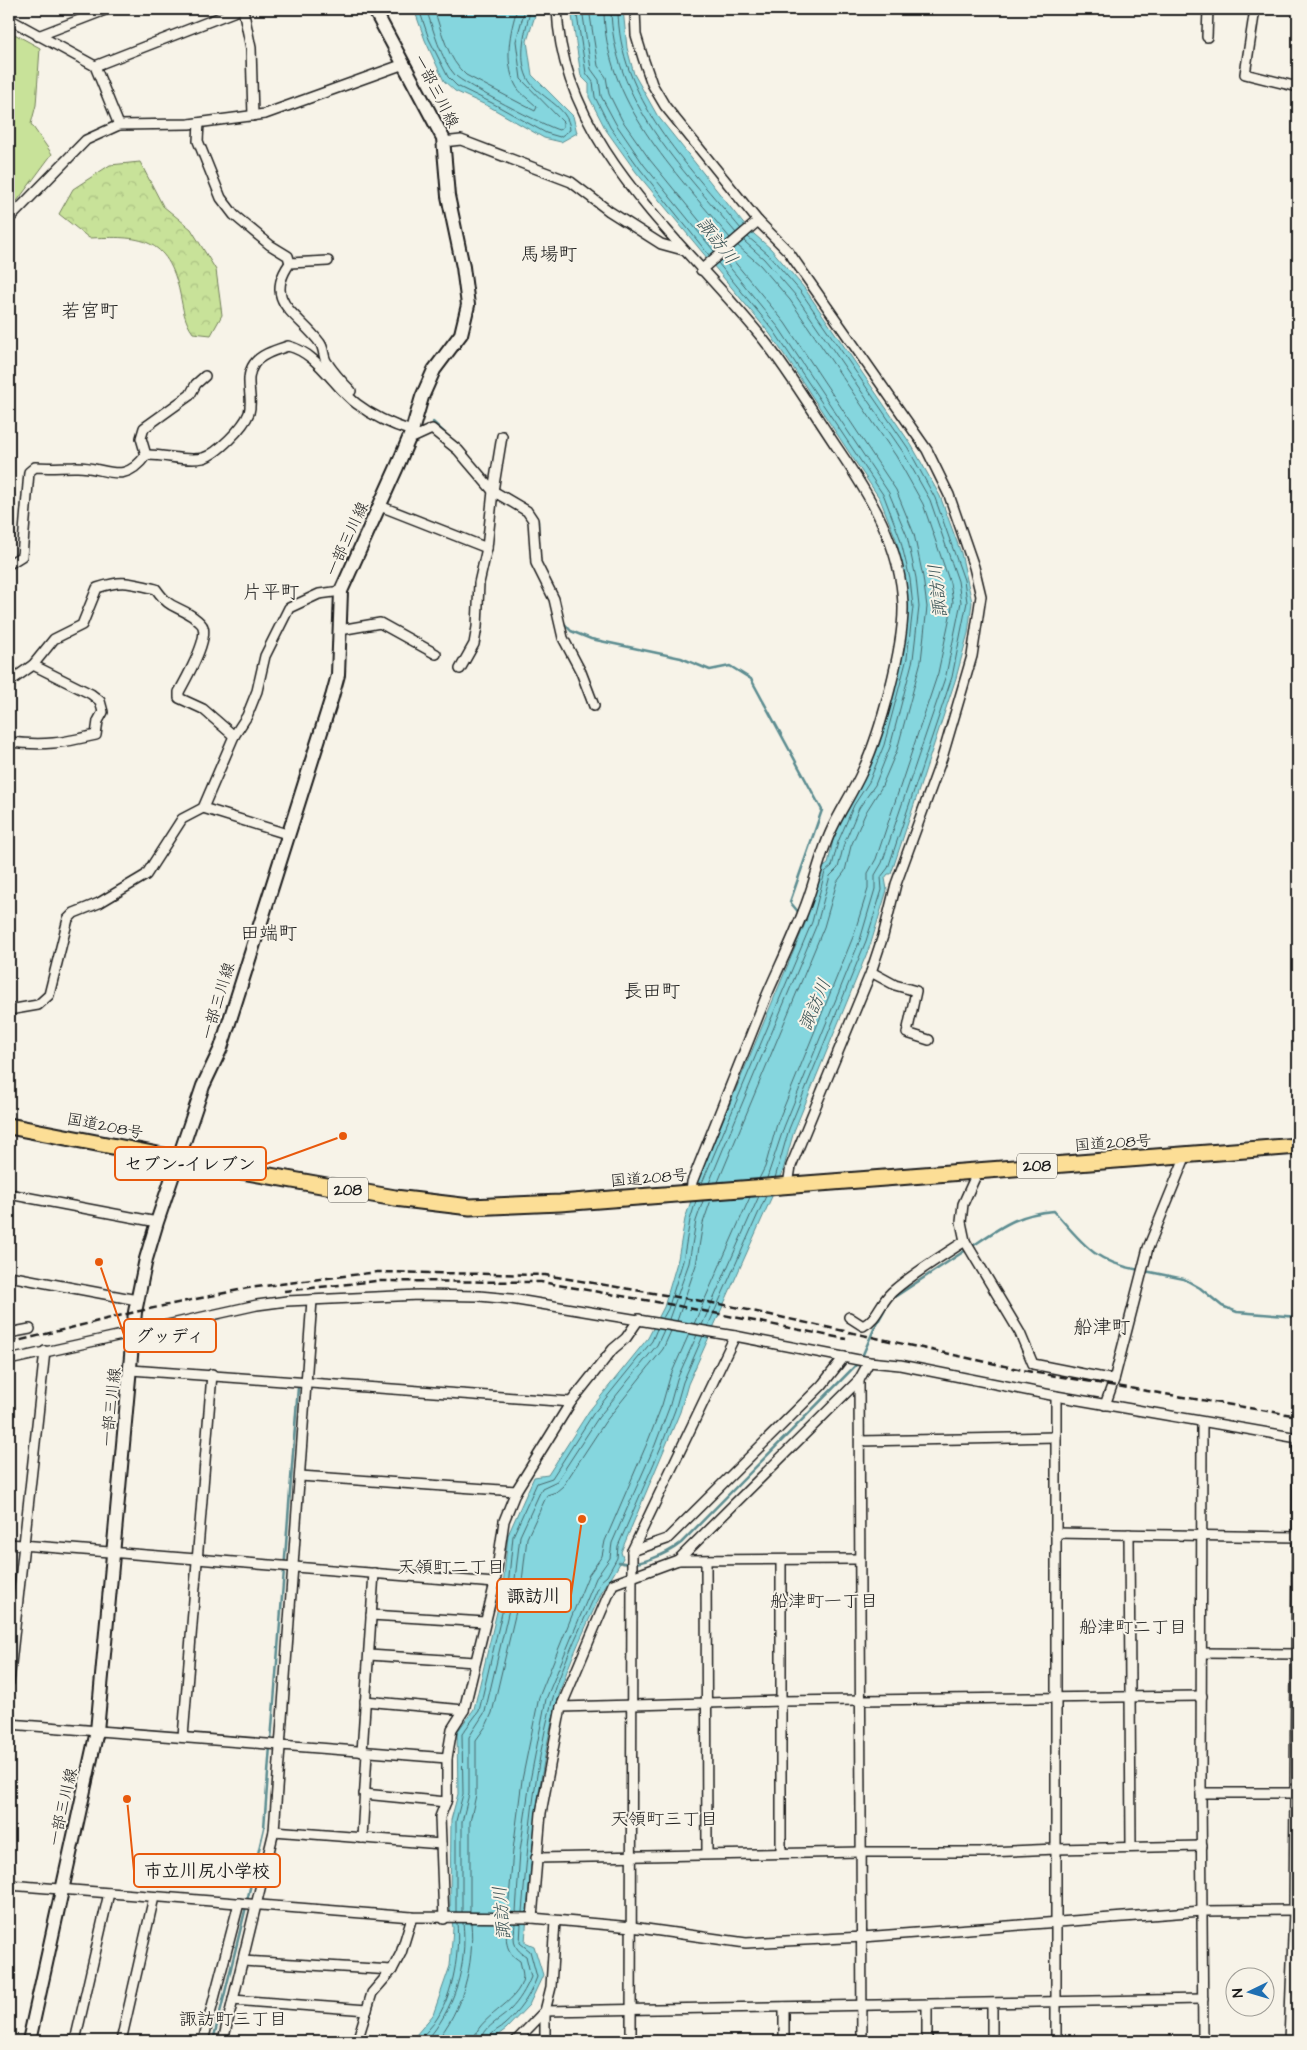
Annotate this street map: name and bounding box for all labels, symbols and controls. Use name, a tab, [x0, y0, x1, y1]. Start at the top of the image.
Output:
street label: 一部三川線	[408, 50, 464, 132]
water label: 諏訪川	[691, 212, 743, 270]
district label: 馬場町	[520, 241, 578, 268]
district label: 若宮町	[61, 298, 119, 325]
street label: 一部三川線	[320, 498, 374, 580]
water label: 諏訪川	[923, 563, 953, 619]
district label: 片平町	[242, 579, 300, 606]
district label: 田端町	[240, 920, 298, 947]
street label: 一部三川線	[196, 960, 240, 1042]
water label: 諏訪川	[793, 975, 837, 1035]
district label: 長田町	[623, 978, 681, 1005]
street label: 国道208号	[65, 1108, 145, 1144]
street label: 国道208号	[1074, 1129, 1152, 1157]
callout: セブン-イレブン	[115, 1147, 266, 1180]
text: セブン-イレブン	[124, 1152, 256, 1177]
road number: 208	[1017, 1154, 1057, 1178]
street label: 国道208号	[609, 1164, 689, 1192]
road number: 208	[328, 1178, 368, 1202]
district label: 船津町	[1073, 1314, 1131, 1341]
callout: グッディ	[124, 1319, 216, 1352]
text: グッディ	[135, 1324, 205, 1349]
street label: 一部三川線	[96, 1366, 126, 1448]
district label: 天領町二丁目	[397, 1555, 505, 1580]
callout: 諏訪川	[497, 1579, 571, 1612]
text: 諏訪川	[507, 1584, 561, 1609]
district label: 船津町一丁目	[770, 1589, 878, 1614]
district label: 船津町二丁目	[1079, 1615, 1187, 1640]
street label: 一部三川線	[43, 1766, 83, 1848]
district label: 天領町三丁目	[610, 1807, 718, 1832]
callout: 市立川尻小学校	[134, 1854, 280, 1887]
text: 市立川尻小学校	[144, 1859, 270, 1884]
water label: 諏訪川	[487, 1885, 517, 1941]
north arrow	[1224, 1968, 1274, 2018]
text: N	[1228, 1988, 1248, 1998]
district label: 諏訪町三丁目	[179, 2007, 287, 2032]

